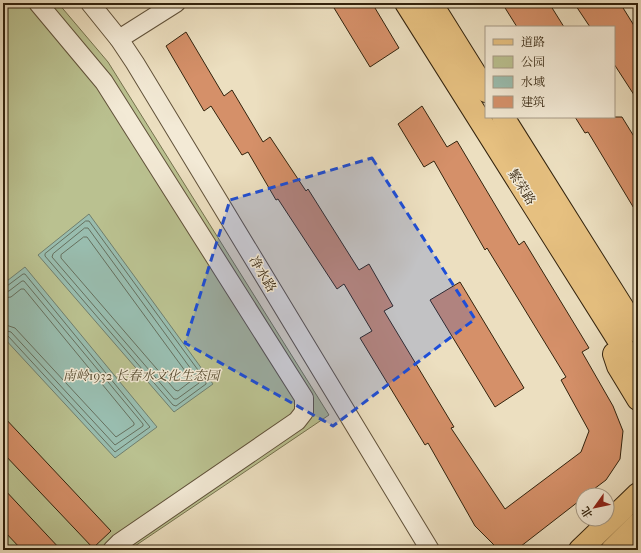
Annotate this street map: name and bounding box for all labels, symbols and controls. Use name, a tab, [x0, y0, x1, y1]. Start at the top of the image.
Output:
legend	[485, 26, 615, 118]
text: 道路	[521, 35, 545, 49]
text: 公园	[521, 55, 545, 69]
text: 水域	[521, 75, 545, 89]
text: 建筑	[521, 95, 545, 109]
street label: 繁荣路	[505, 166, 539, 208]
street label: 净水路	[247, 253, 279, 295]
park label: 南岭1932 长春水文化生态园	[63, 368, 221, 383]
north arrow	[575, 487, 615, 527]
text: 北	[579, 504, 595, 520]

